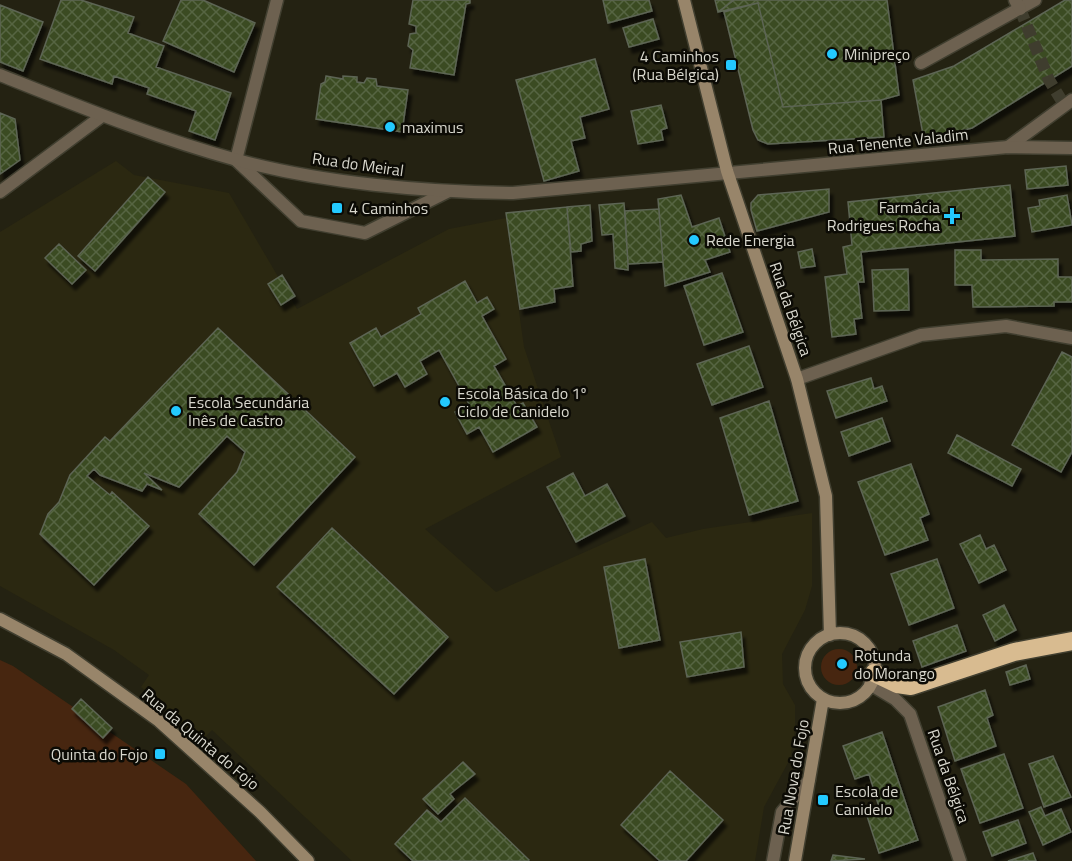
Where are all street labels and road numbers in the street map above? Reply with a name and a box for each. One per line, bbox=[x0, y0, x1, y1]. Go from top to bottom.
street label: Rua Tenente Valadim bbox=[826, 122, 970, 160]
street label: Rua do Meiral bbox=[311, 146, 405, 182]
street label: Rua da Bélgica bbox=[764, 259, 818, 359]
street label: Rua da Quinta do Fojo bbox=[137, 683, 265, 795]
street label: Rua Nova do Fojo bbox=[771, 717, 815, 837]
street label: Rua da Bélgica bbox=[922, 726, 976, 826]

